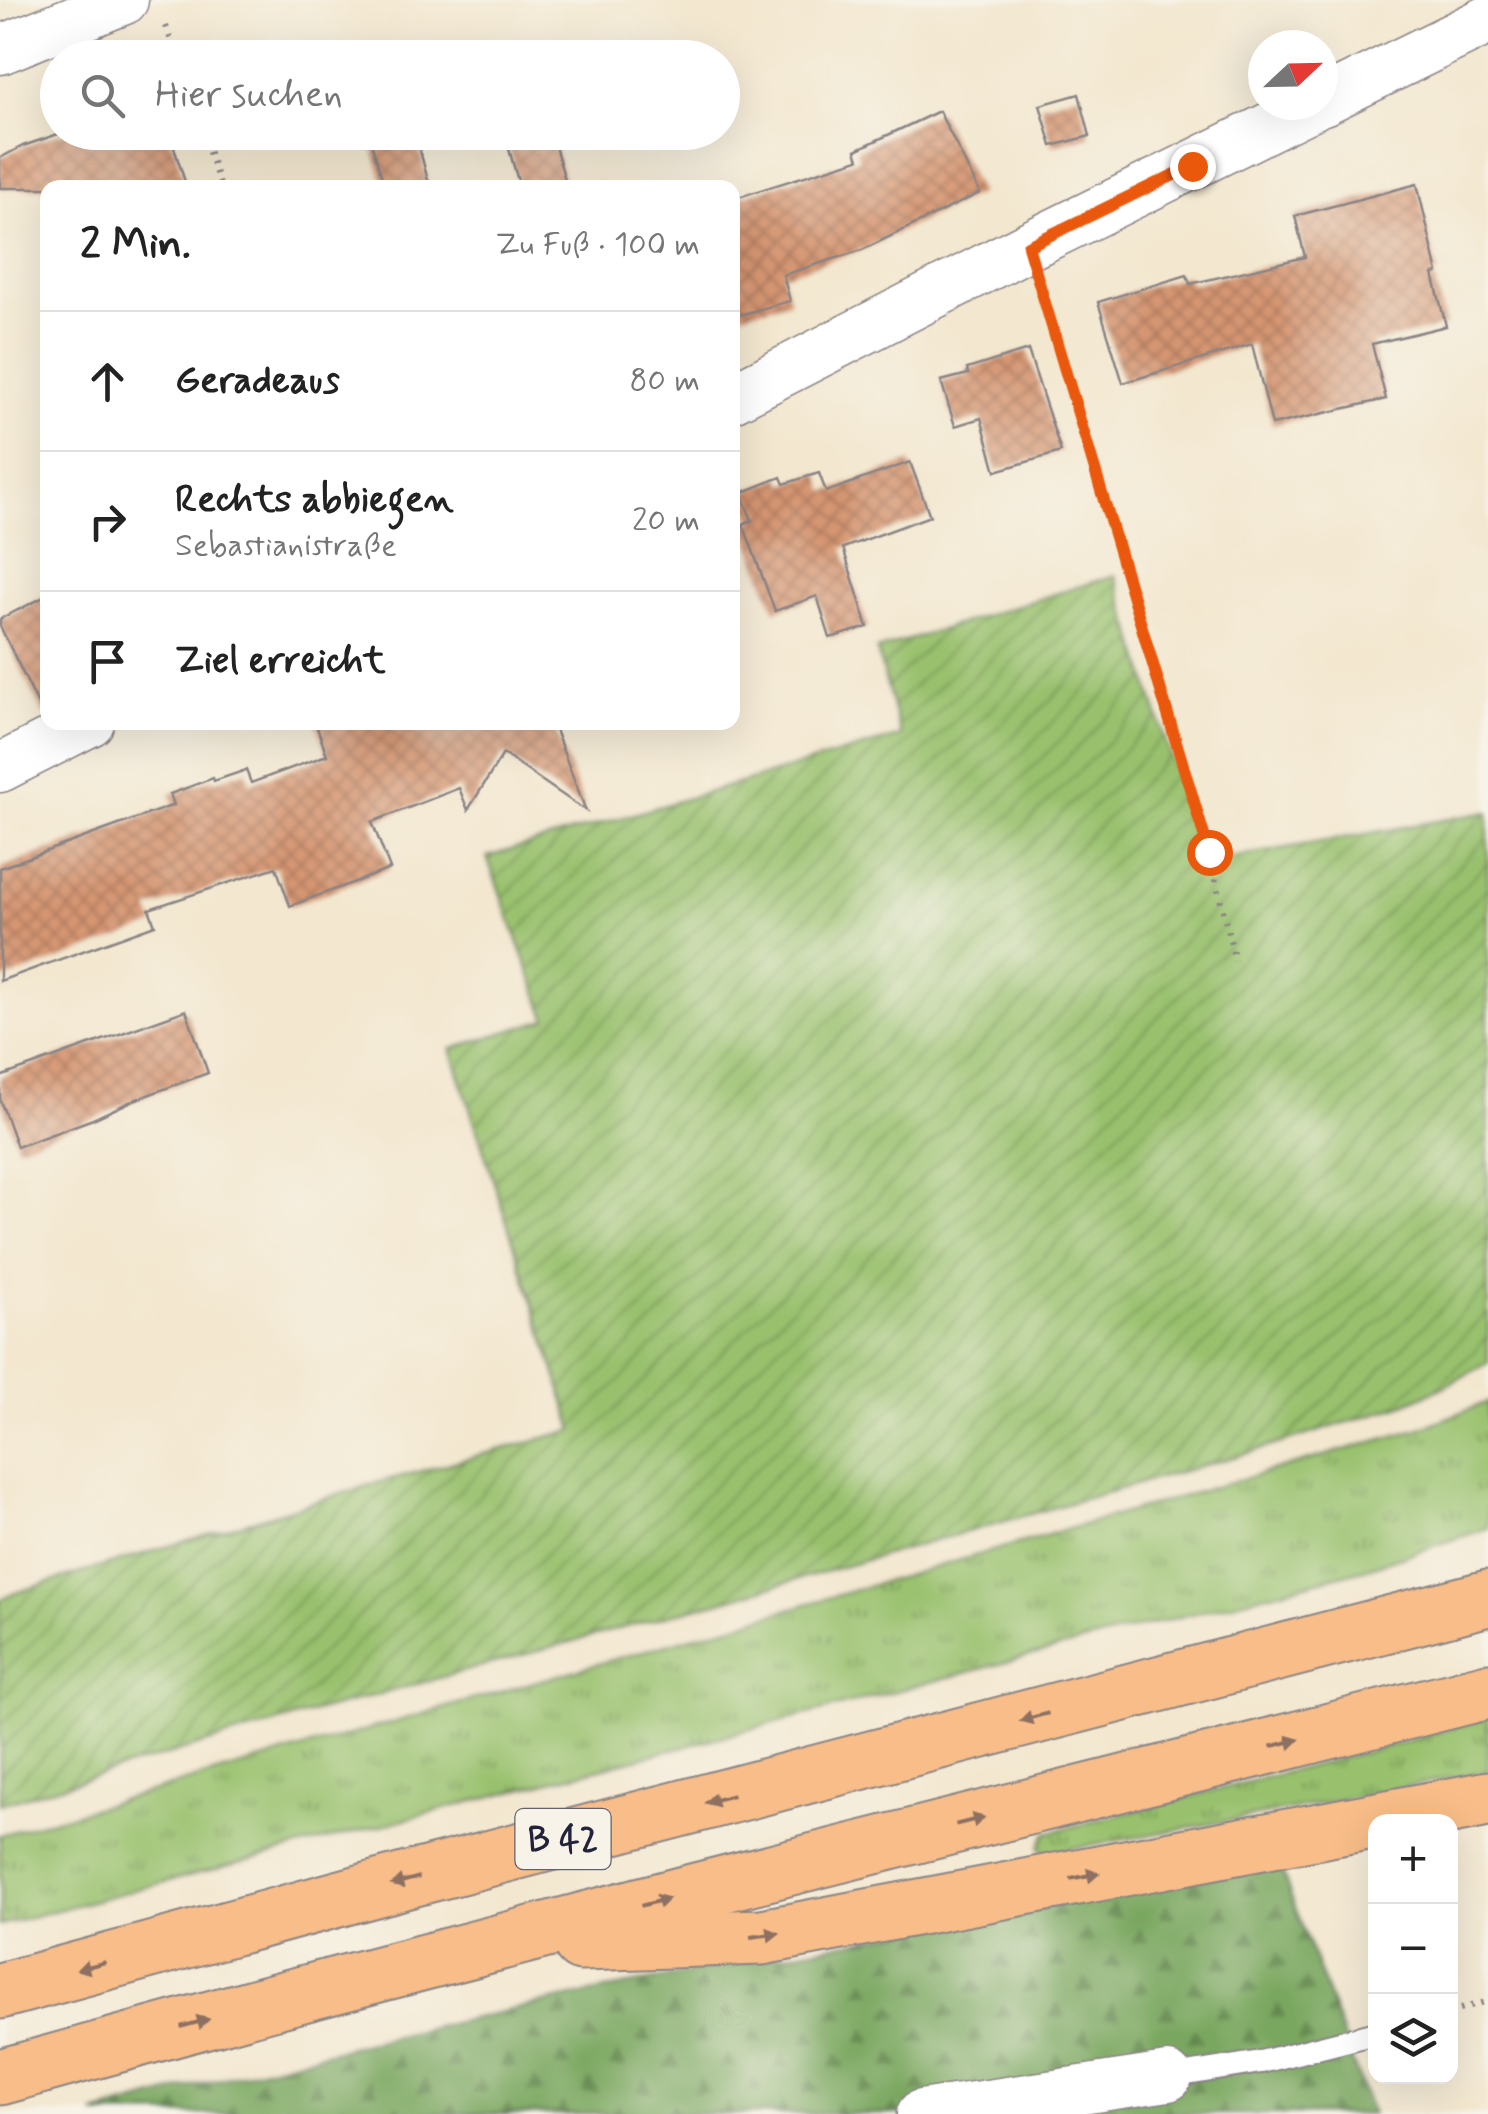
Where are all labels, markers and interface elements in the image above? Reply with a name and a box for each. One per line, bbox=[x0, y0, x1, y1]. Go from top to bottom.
north arrow bbox=[1248, 30, 1338, 120]
search box bbox=[40, 40, 740, 150]
icon: search bbox=[75, 68, 130, 123]
text: Hier suchen bbox=[155, 71, 343, 120]
route end bbox=[1170, 144, 1216, 190]
text: 2 Min. bbox=[80, 218, 191, 273]
text: Zu Fuß · 100 m bbox=[495, 224, 700, 266]
icon: ahead bbox=[80, 354, 135, 409]
text: Geradeaus bbox=[175, 357, 340, 406]
text: 80 m bbox=[630, 360, 700, 402]
text: Rechts abbiegen bbox=[175, 476, 454, 525]
icon: right bbox=[80, 494, 135, 549]
text: 20 m bbox=[632, 500, 700, 542]
text: Sebastianistraße bbox=[175, 525, 397, 567]
icon: arrive bbox=[80, 634, 135, 689]
text: Ziel erreicht bbox=[175, 637, 386, 686]
route start bbox=[1187, 830, 1233, 876]
one-way arrow bbox=[1018, 1710, 1049, 1725]
one-way arrow bbox=[1270, 1735, 1301, 1750]
one-way arrow bbox=[703, 1791, 734, 1807]
road number: B 42 bbox=[516, 1809, 610, 1869]
one-way arrow bbox=[955, 1813, 986, 1829]
map controls bbox=[1368, 1814, 1458, 2084]
button: + bbox=[1368, 1814, 1458, 1904]
one-way arrow bbox=[1070, 1868, 1101, 1883]
one-way arrow bbox=[389, 1873, 420, 1889]
one-way arrow bbox=[640, 1893, 671, 1909]
button: − bbox=[1368, 1904, 1458, 1994]
one-way arrow bbox=[750, 1927, 782, 1943]
one-way arrow bbox=[75, 1958, 106, 1974]
button: layers bbox=[1368, 1994, 1458, 2084]
one-way arrow bbox=[180, 2015, 211, 2030]

